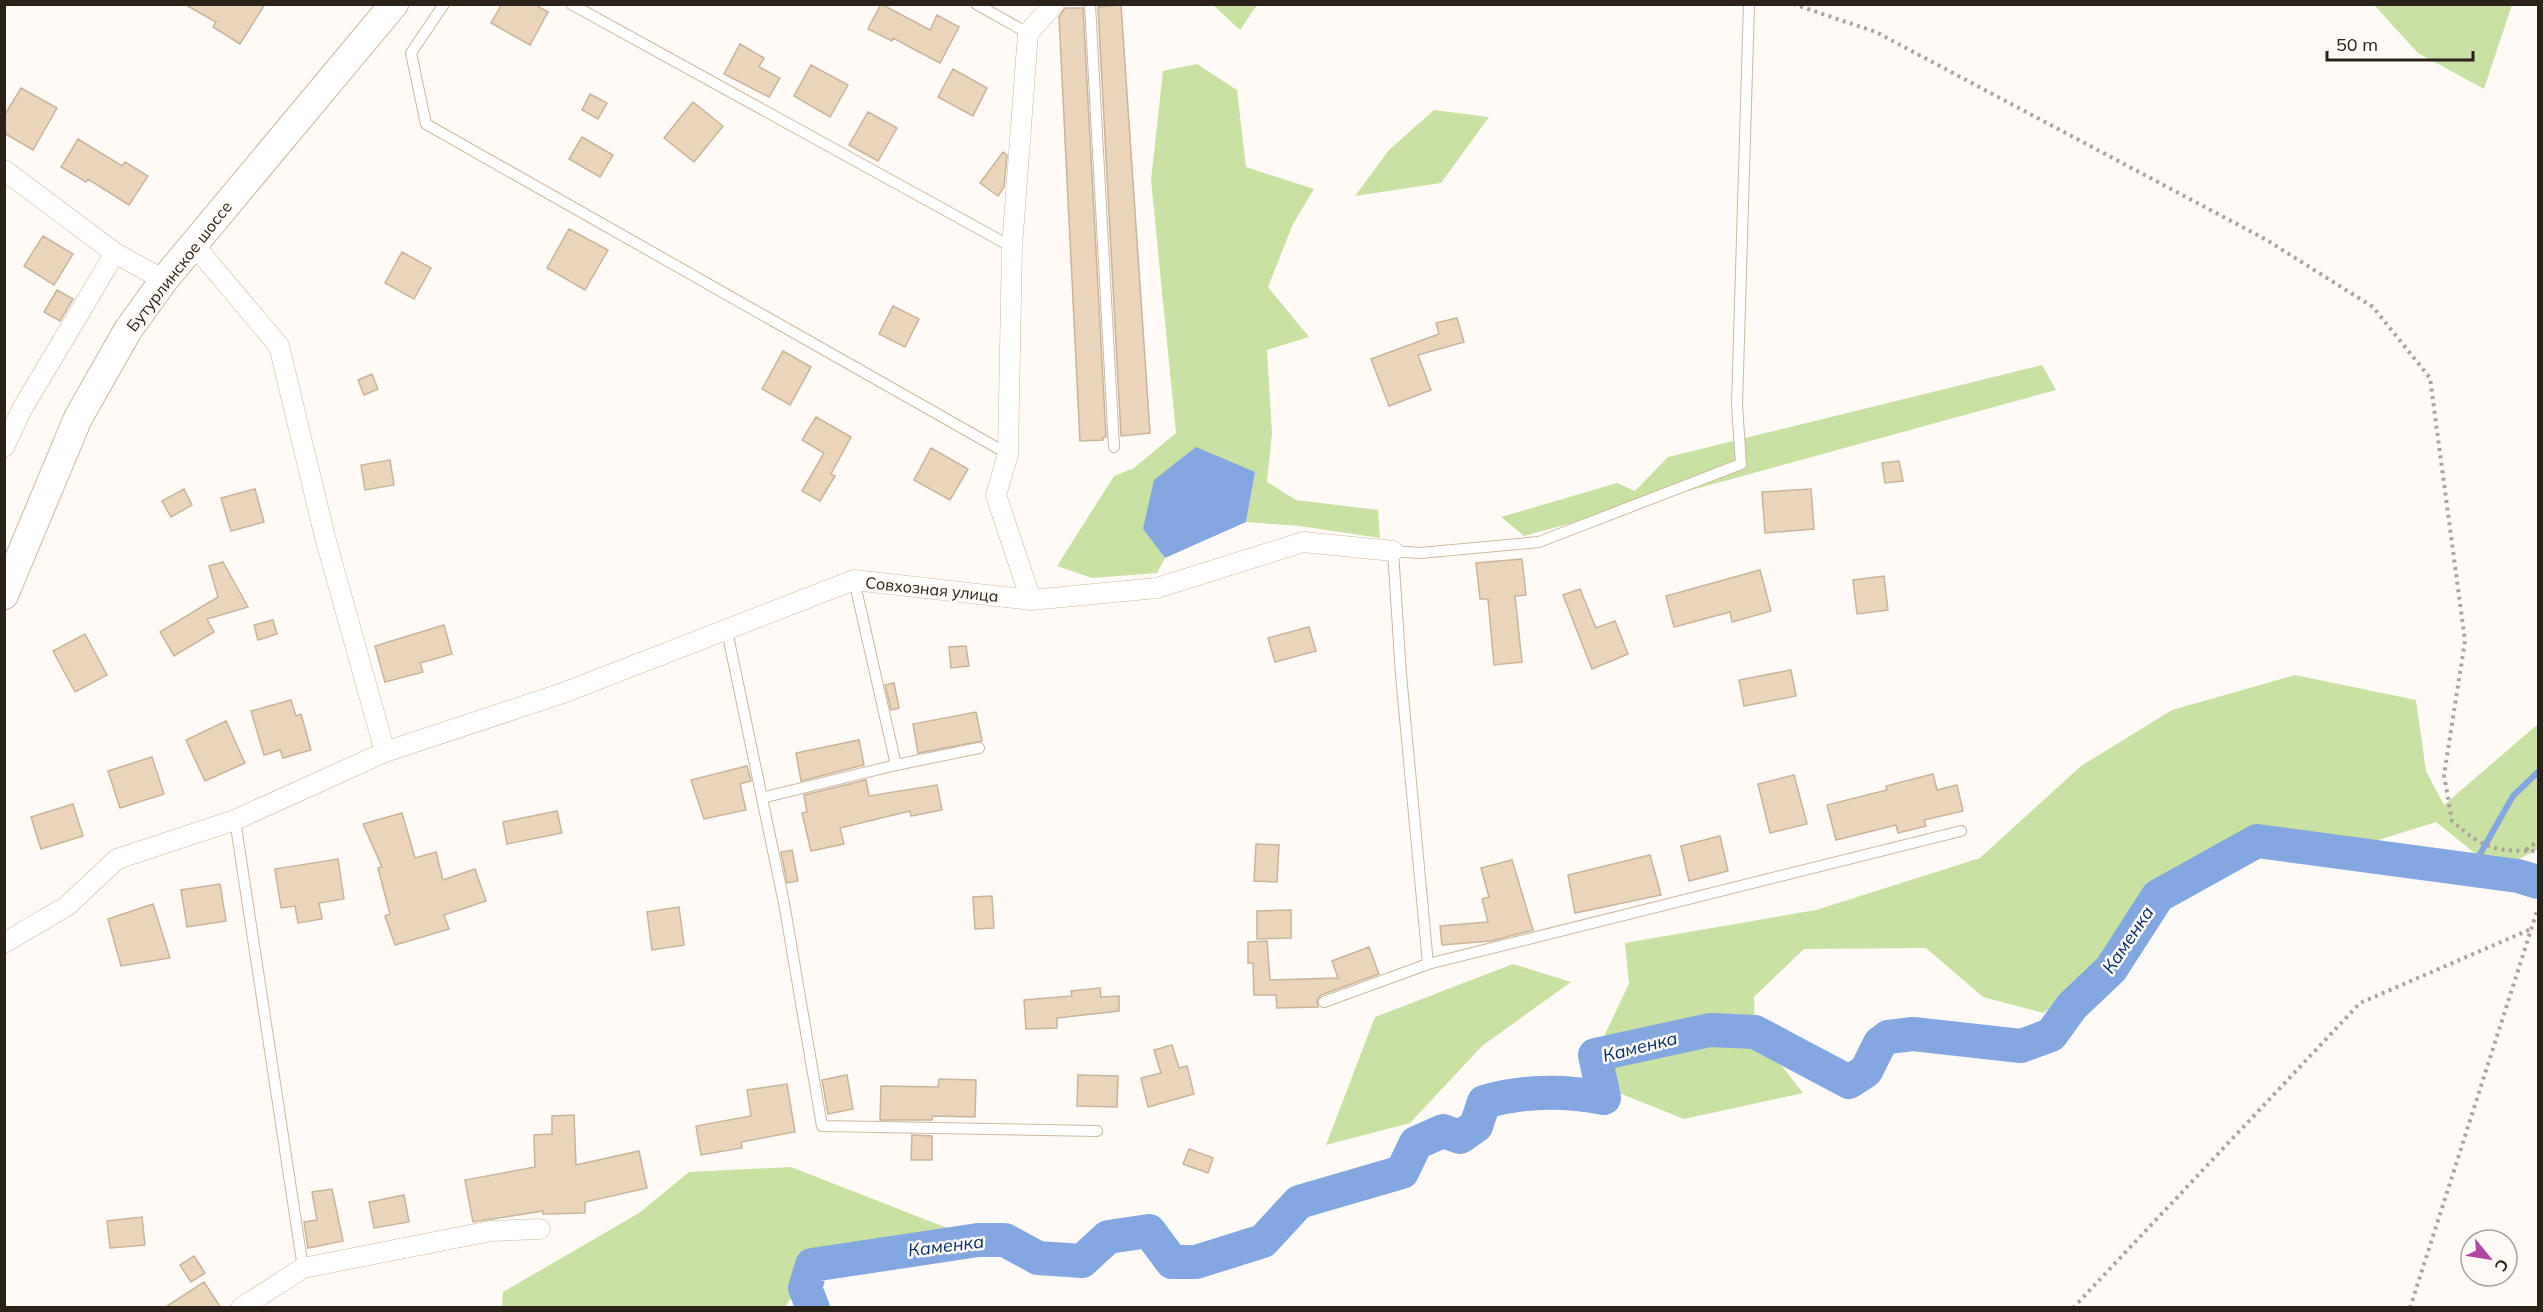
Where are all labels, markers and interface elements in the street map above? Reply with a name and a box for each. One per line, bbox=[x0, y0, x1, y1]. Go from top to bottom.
scale bar bbox=[2327, 24, 2472, 62]
text: 50 m bbox=[2336, 33, 2378, 56]
street label: Бутурлинское шоссе bbox=[122, 197, 236, 335]
street label: Совхозная улица bbox=[864, 572, 1000, 606]
water label: Каменка bbox=[2097, 902, 2158, 978]
water label: Каменка bbox=[1600, 1026, 1680, 1067]
north arrow bbox=[2459, 1228, 2519, 1288]
water label: Каменка bbox=[907, 1229, 985, 1262]
text: С bbox=[2491, 1256, 2513, 1275]

